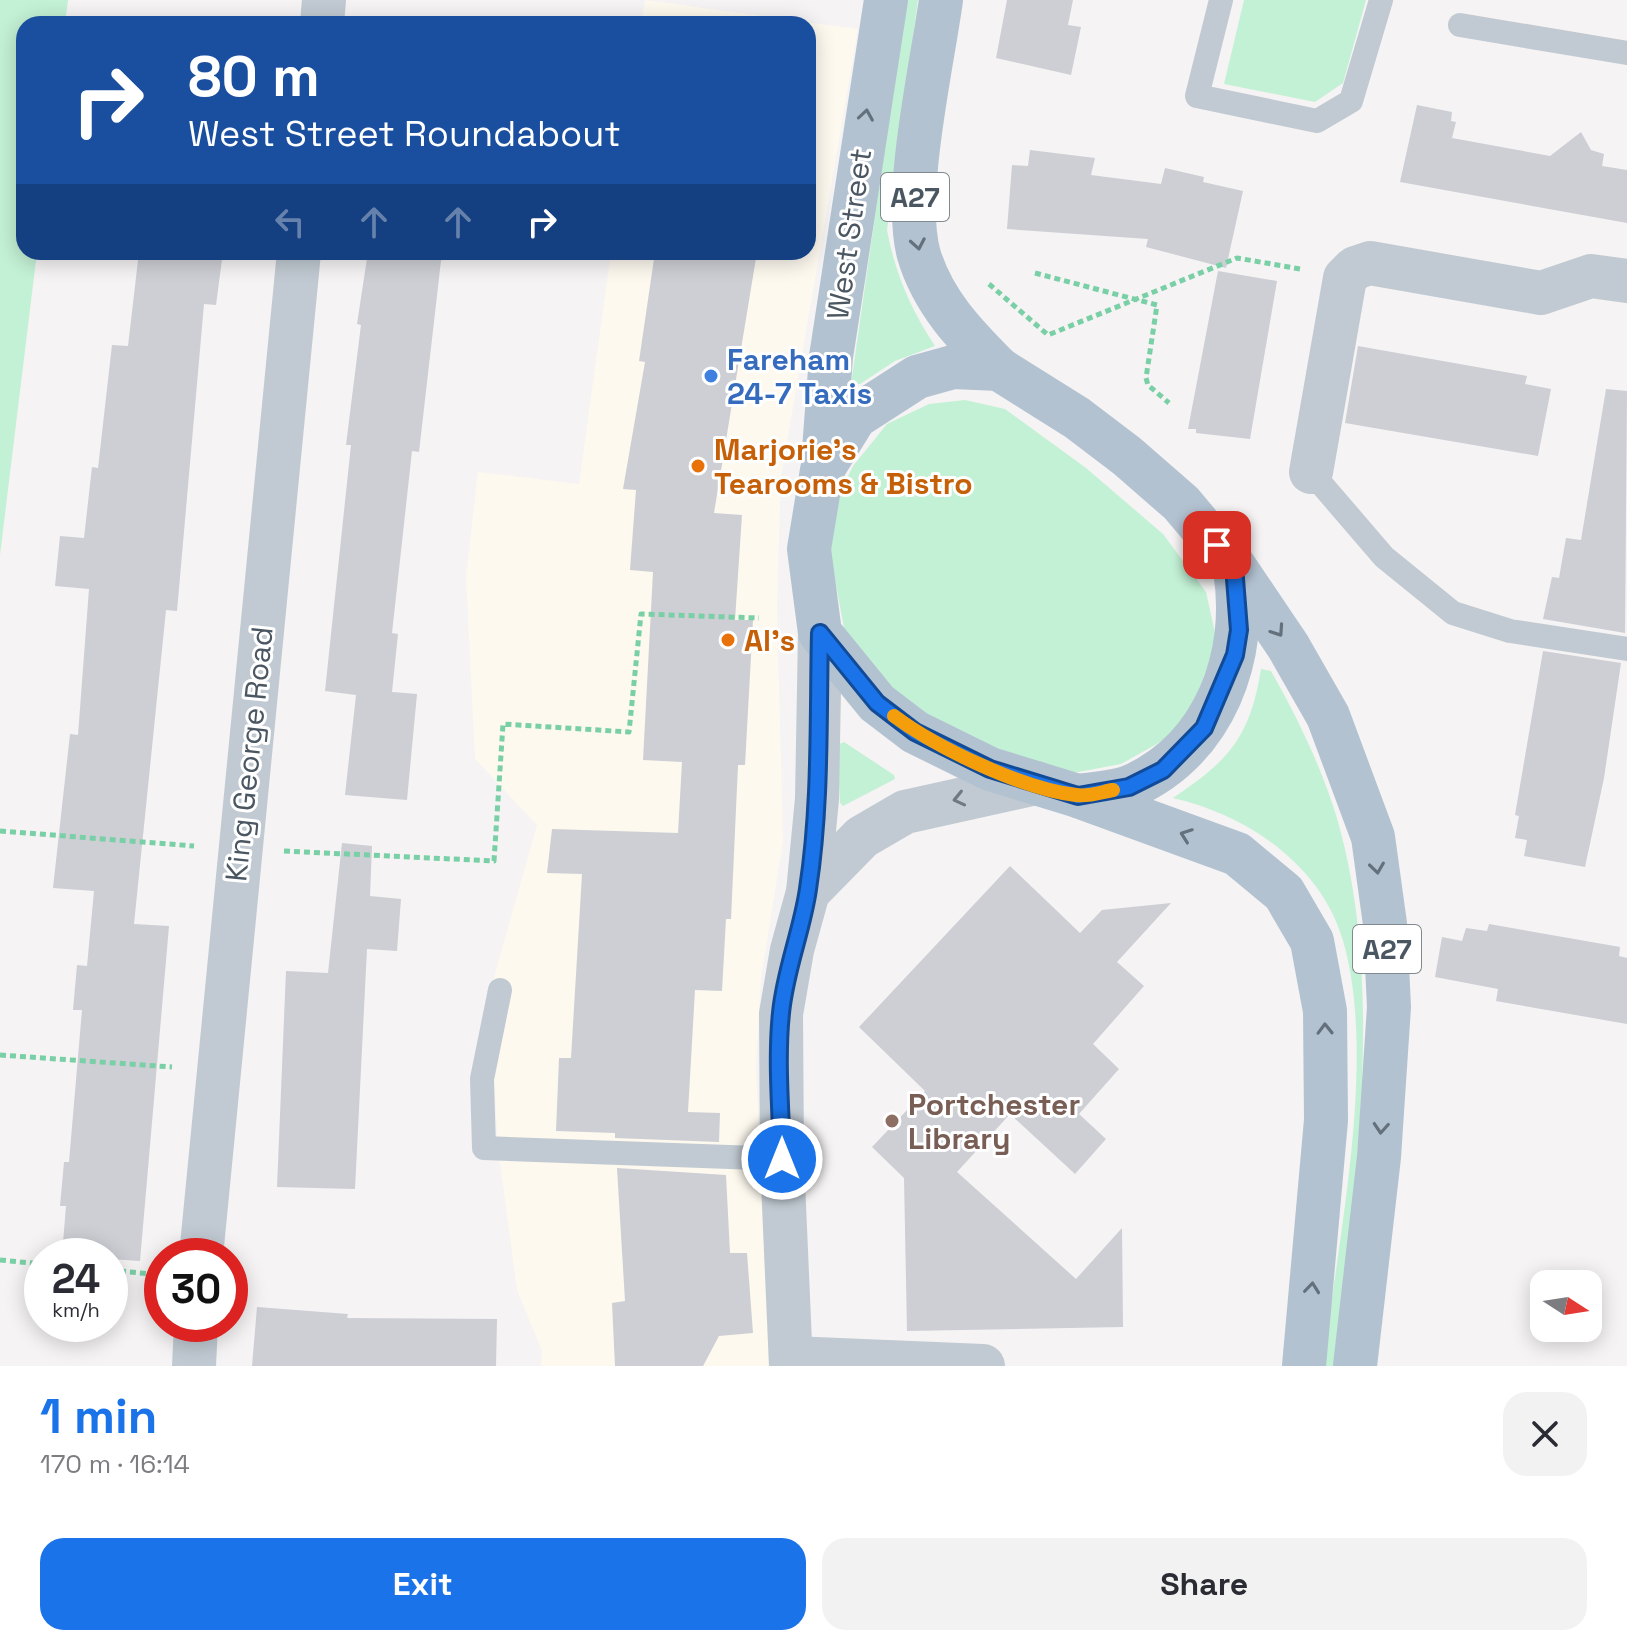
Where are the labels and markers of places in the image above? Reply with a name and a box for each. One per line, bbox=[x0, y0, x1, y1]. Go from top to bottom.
place label: Fareham 24-7 Taxis bbox=[727, 340, 872, 413]
marker: Fareham 24-7 Taxis bbox=[702, 367, 720, 385]
place label: Marjorie's Tearooms & Bistro bbox=[714, 430, 973, 503]
marker: Marjorie's Tearooms & Bistro bbox=[689, 457, 707, 475]
pin bbox=[1183, 511, 1251, 579]
place label: Al's bbox=[744, 621, 795, 660]
marker: Al's bbox=[719, 631, 737, 649]
place label: Portchester Library bbox=[908, 1085, 1080, 1158]
marker: Portchester Library bbox=[883, 1112, 901, 1130]

